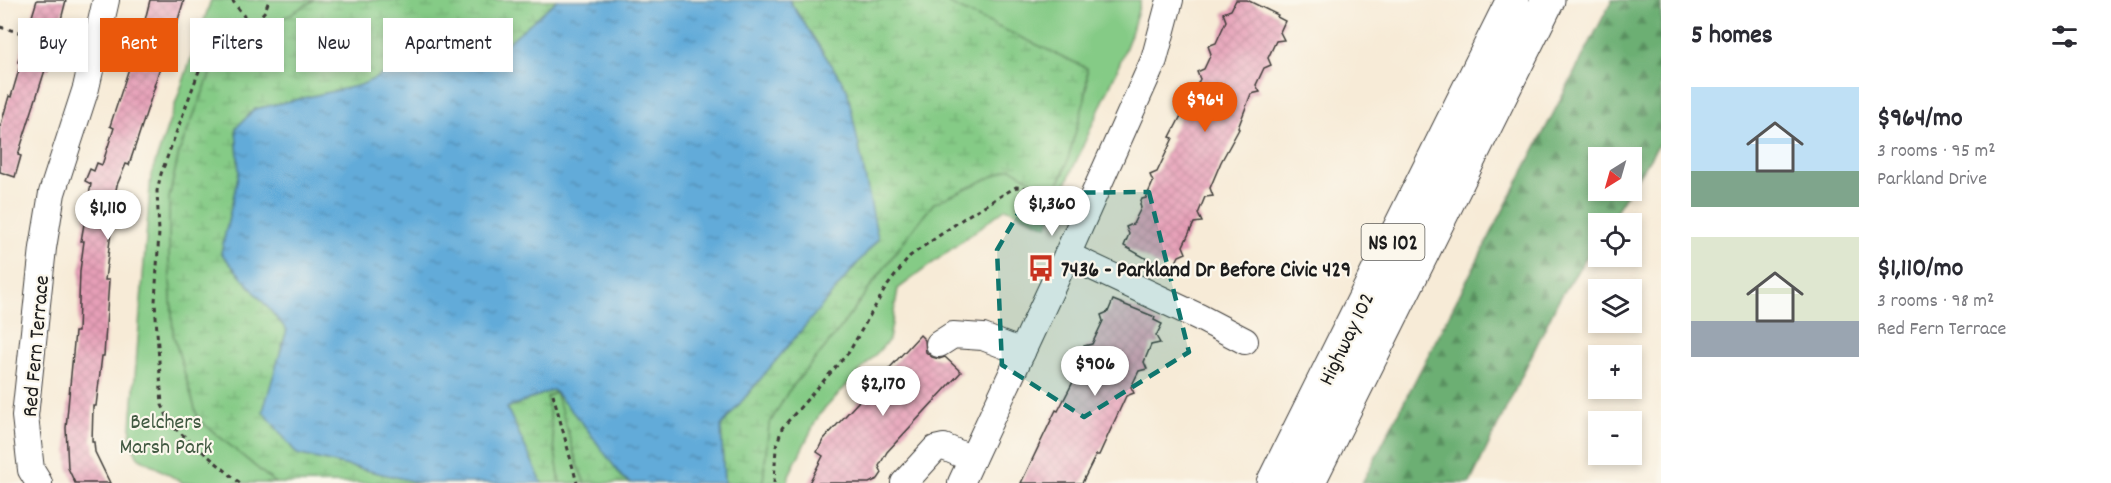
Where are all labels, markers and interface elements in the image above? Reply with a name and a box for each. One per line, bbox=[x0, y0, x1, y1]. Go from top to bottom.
chip: Buy bbox=[18, 18, 88, 72]
chip: Rent bbox=[100, 18, 178, 72]
chip: Filters bbox=[190, 18, 284, 72]
chip: New bbox=[296, 18, 371, 72]
chip: Apartment bbox=[383, 18, 513, 72]
text: 5 homes bbox=[1691, 18, 1773, 55]
icon: filters bbox=[2048, 20, 2081, 53]
pin: $964 bbox=[1169, 82, 1241, 133]
text: $964 bbox=[1186, 87, 1224, 115]
text: $964/mo bbox=[1877, 101, 1962, 138]
icon: home bbox=[1739, 111, 1811, 183]
text: 3 rooms · 95 m² bbox=[1877, 138, 1996, 166]
north arrow bbox=[1588, 147, 1642, 201]
map controls bbox=[1588, 147, 1642, 465]
text: Parkland Drive bbox=[1877, 166, 1987, 194]
pin: $1,360 bbox=[1003, 186, 1101, 237]
pin: $1,110 bbox=[59, 190, 157, 241]
text: $1,360 bbox=[1028, 191, 1076, 219]
text: $1,110 bbox=[89, 195, 127, 223]
button: locate bbox=[1588, 213, 1642, 267]
road number: NS 102 bbox=[1362, 224, 1424, 260]
text: $1,110/mo bbox=[1877, 251, 1963, 288]
bus stop icon: 7436 - Parkland Dr Before Civic 429 bbox=[1026, 253, 1056, 283]
place label: 7436 - Parkland Dr Before Civic 429 bbox=[1061, 256, 1351, 287]
icon: home bbox=[1739, 261, 1811, 333]
street label: Red Fern Terrace bbox=[16, 274, 59, 419]
button: layers bbox=[1588, 279, 1642, 333]
street label: Highway 102 bbox=[1312, 288, 1384, 391]
text: 3 rooms · 98 m² bbox=[1877, 288, 1994, 316]
text: Red Fern Terrace bbox=[1877, 316, 2006, 344]
button: + bbox=[1588, 345, 1642, 399]
pin: $906 bbox=[1059, 346, 1131, 397]
text: $906 bbox=[1075, 351, 1115, 379]
pin: $2,170 bbox=[834, 366, 932, 417]
text: $2,170 bbox=[860, 371, 906, 399]
park label: Belchers Marsh Park bbox=[119, 408, 213, 464]
button: − bbox=[1588, 411, 1642, 465]

